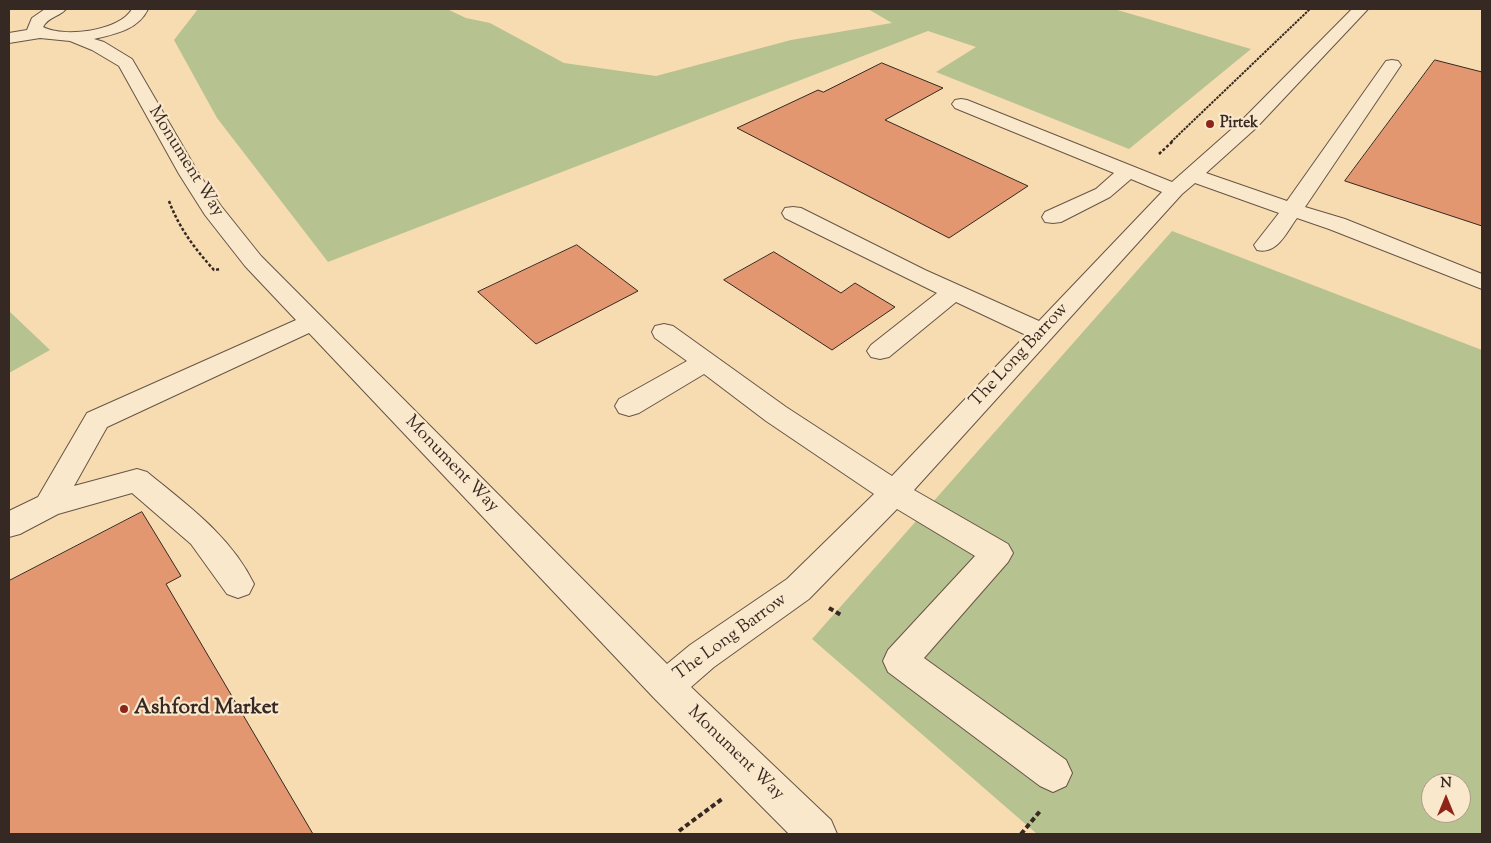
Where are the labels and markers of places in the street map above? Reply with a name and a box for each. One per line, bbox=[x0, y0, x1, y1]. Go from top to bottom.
place label: Pirtek bbox=[1220, 115, 1258, 133]
marker: Pirtek bbox=[1204, 118, 1216, 130]
place label: Ashford Market bbox=[134, 696, 279, 722]
marker: Ashford Market bbox=[118, 703, 130, 715]

